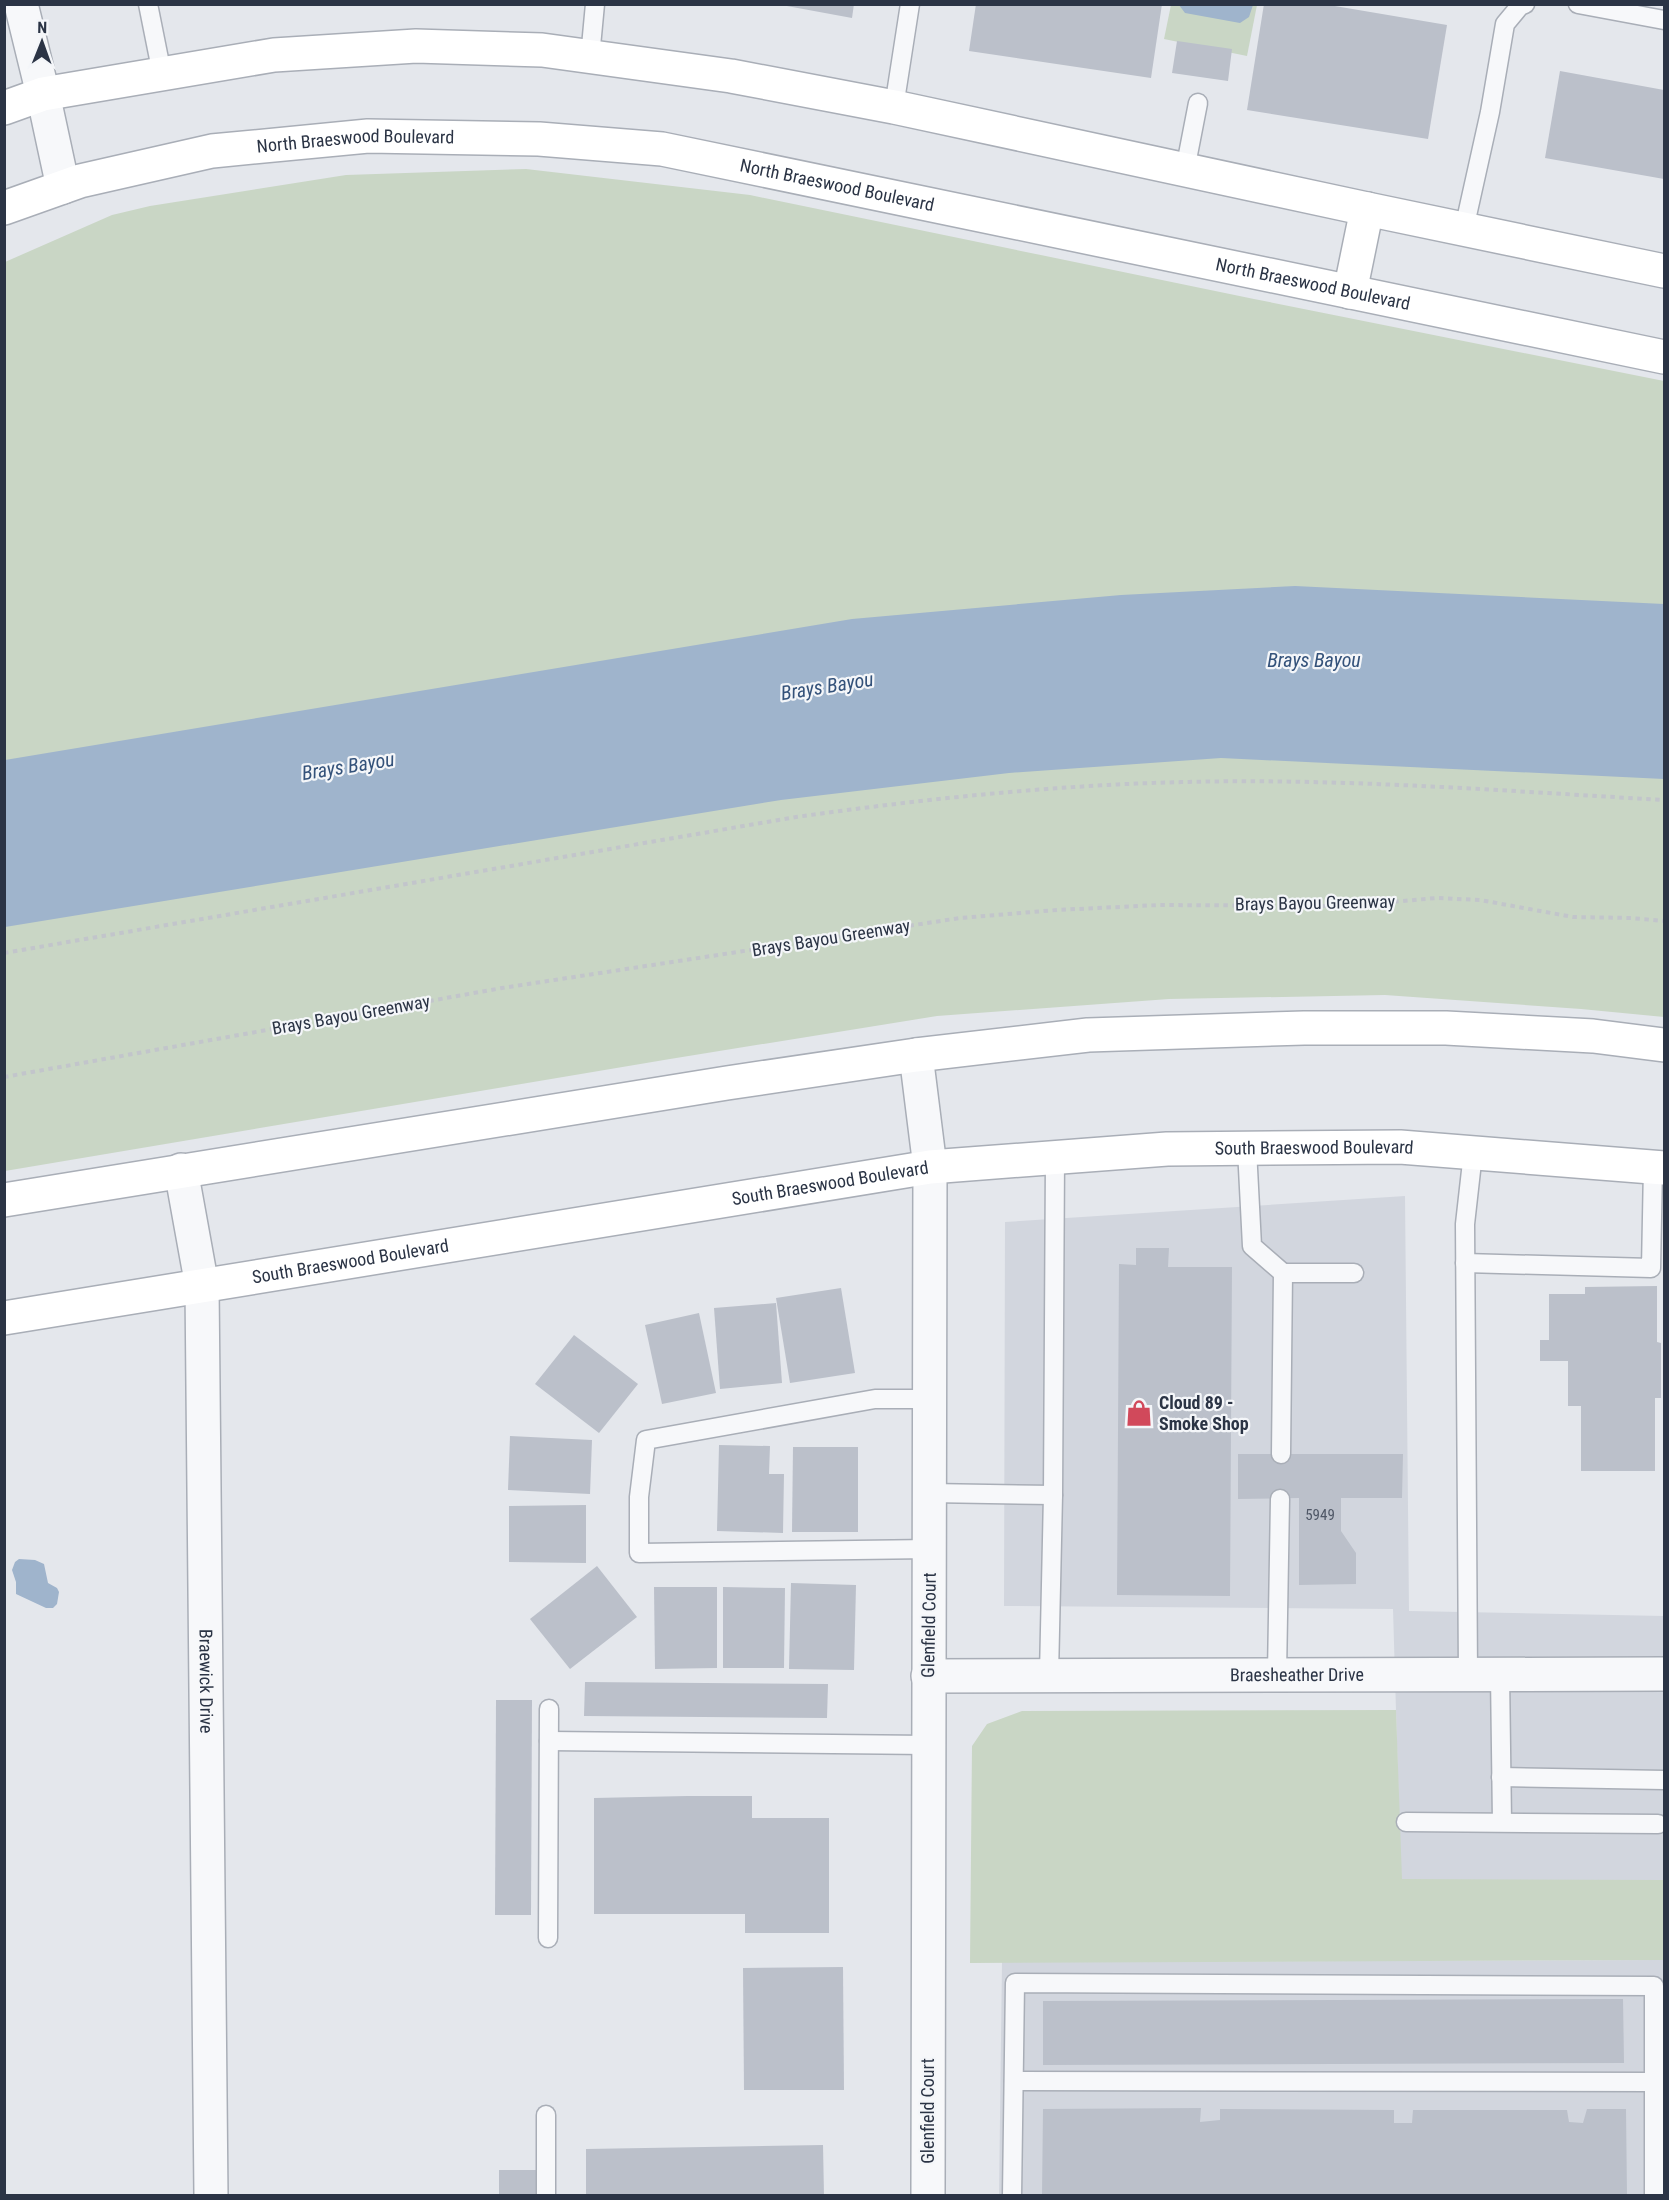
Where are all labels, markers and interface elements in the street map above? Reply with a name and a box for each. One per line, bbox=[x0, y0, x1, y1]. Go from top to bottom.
north arrow bbox=[12, 12, 72, 72]
text: N bbox=[37, 18, 47, 37]
street label: North Braeswood Boulevard bbox=[256, 125, 454, 157]
street label: North Braeswood Boulevard bbox=[738, 154, 936, 215]
street label: North Braeswood Boulevard bbox=[1214, 253, 1412, 314]
water label: Brays Bayou bbox=[1267, 648, 1361, 672]
water label: Brays Bayou bbox=[779, 667, 875, 705]
water label: Brays Bayou bbox=[300, 747, 396, 785]
street label: Brays Bayou Greenway bbox=[1235, 891, 1396, 914]
street label: Brays Bayou Greenway bbox=[750, 915, 912, 960]
street label: Brays Bayou Greenway bbox=[270, 990, 432, 1039]
street label: South Braeswood Boulevard bbox=[1215, 1136, 1414, 1159]
street label: South Braeswood Boulevard bbox=[730, 1156, 930, 1209]
street label: South Braeswood Boulevard bbox=[250, 1235, 450, 1287]
place label: Cloud 89 - Smoke Shop bbox=[1159, 1392, 1249, 1434]
shop icon: Cloud 89 - Smoke Shop bbox=[1124, 1398, 1154, 1428]
house number: 5949 bbox=[1305, 1506, 1335, 1524]
street label: Glenfield Court bbox=[917, 1572, 940, 1678]
street label: Braewick Drive bbox=[195, 1629, 217, 1733]
street label: Braesheather Drive bbox=[1230, 1664, 1364, 1685]
street label: Glenfield Court bbox=[917, 2058, 938, 2164]

